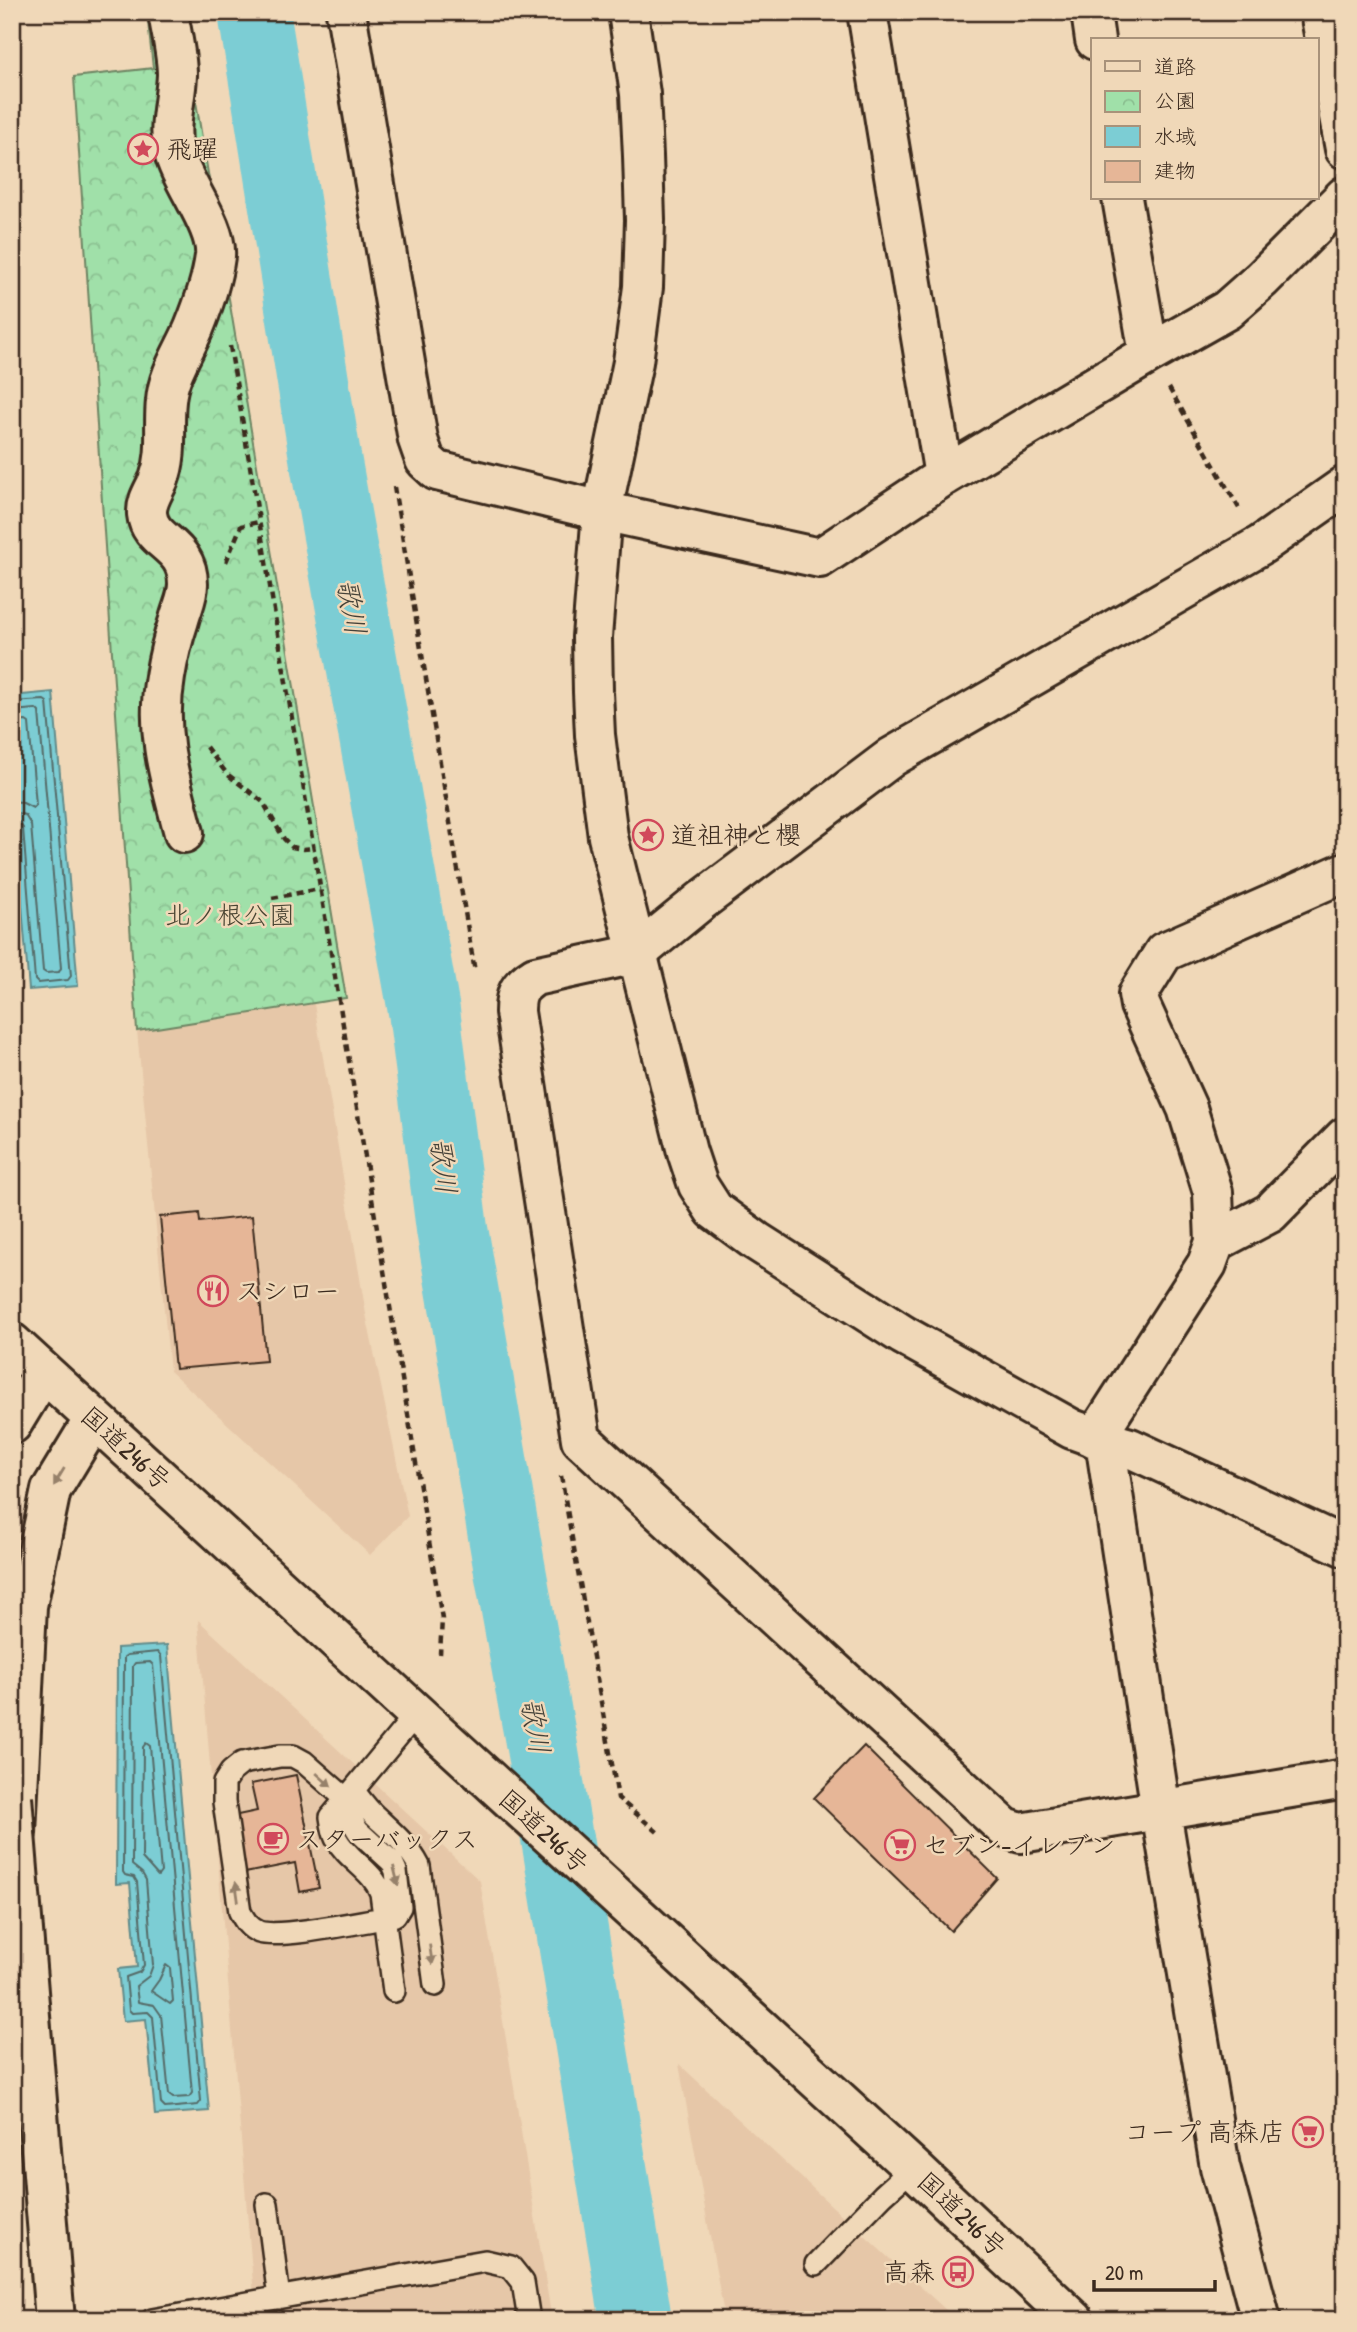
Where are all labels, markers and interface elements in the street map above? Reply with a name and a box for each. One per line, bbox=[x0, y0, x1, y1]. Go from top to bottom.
legend bbox=[1091, 38, 1318, 200]
text: 道路 bbox=[1154, 52, 1196, 81]
text: 公園 bbox=[1154, 86, 1196, 115]
text: 水域 bbox=[1154, 122, 1196, 151]
place label: 飛躍 bbox=[166, 131, 218, 166]
place icon: 飛躍 bbox=[126, 132, 160, 166]
text: 建物 bbox=[1154, 156, 1196, 185]
water label: 歌川 bbox=[328, 576, 376, 638]
place label: 道祖神と櫻 bbox=[671, 817, 801, 852]
place icon: 道祖神と櫻 bbox=[631, 818, 665, 852]
park label: 北ノ根公園 bbox=[165, 897, 295, 932]
water label: 歌川 bbox=[422, 1136, 466, 1196]
place label: スシロー bbox=[236, 1273, 340, 1308]
restaurant icon: スシロー bbox=[196, 1274, 230, 1308]
street label: 国道246号 bbox=[74, 1398, 179, 1498]
one-way arrow bbox=[52, 1468, 65, 1487]
water label: 歌川 bbox=[512, 1695, 560, 1757]
one-way arrow bbox=[315, 1771, 332, 1787]
street label: 国道246号 bbox=[492, 1781, 597, 1881]
place label: スターバックス bbox=[296, 1821, 478, 1856]
cafe icon: スターバックス bbox=[256, 1822, 290, 1856]
place label: セブン-イレブン bbox=[923, 1827, 1116, 1862]
supermarket icon: セブン-イレブン bbox=[883, 1828, 917, 1862]
one-way arrow bbox=[391, 1866, 402, 1888]
one-way arrow bbox=[232, 1881, 243, 1903]
one-way arrow bbox=[425, 1944, 436, 1966]
place label: コープ 高森店 bbox=[1124, 2114, 1285, 2149]
supermarket icon: コープ 高森店 bbox=[1291, 2115, 1325, 2149]
street label: 国道246号 bbox=[910, 2163, 1015, 2264]
scale bar bbox=[1094, 2248, 1215, 2292]
place label: 高森 bbox=[883, 2254, 935, 2289]
bus stop icon: 高森 bbox=[941, 2255, 975, 2289]
text: 20 m bbox=[1105, 2258, 1143, 2287]

